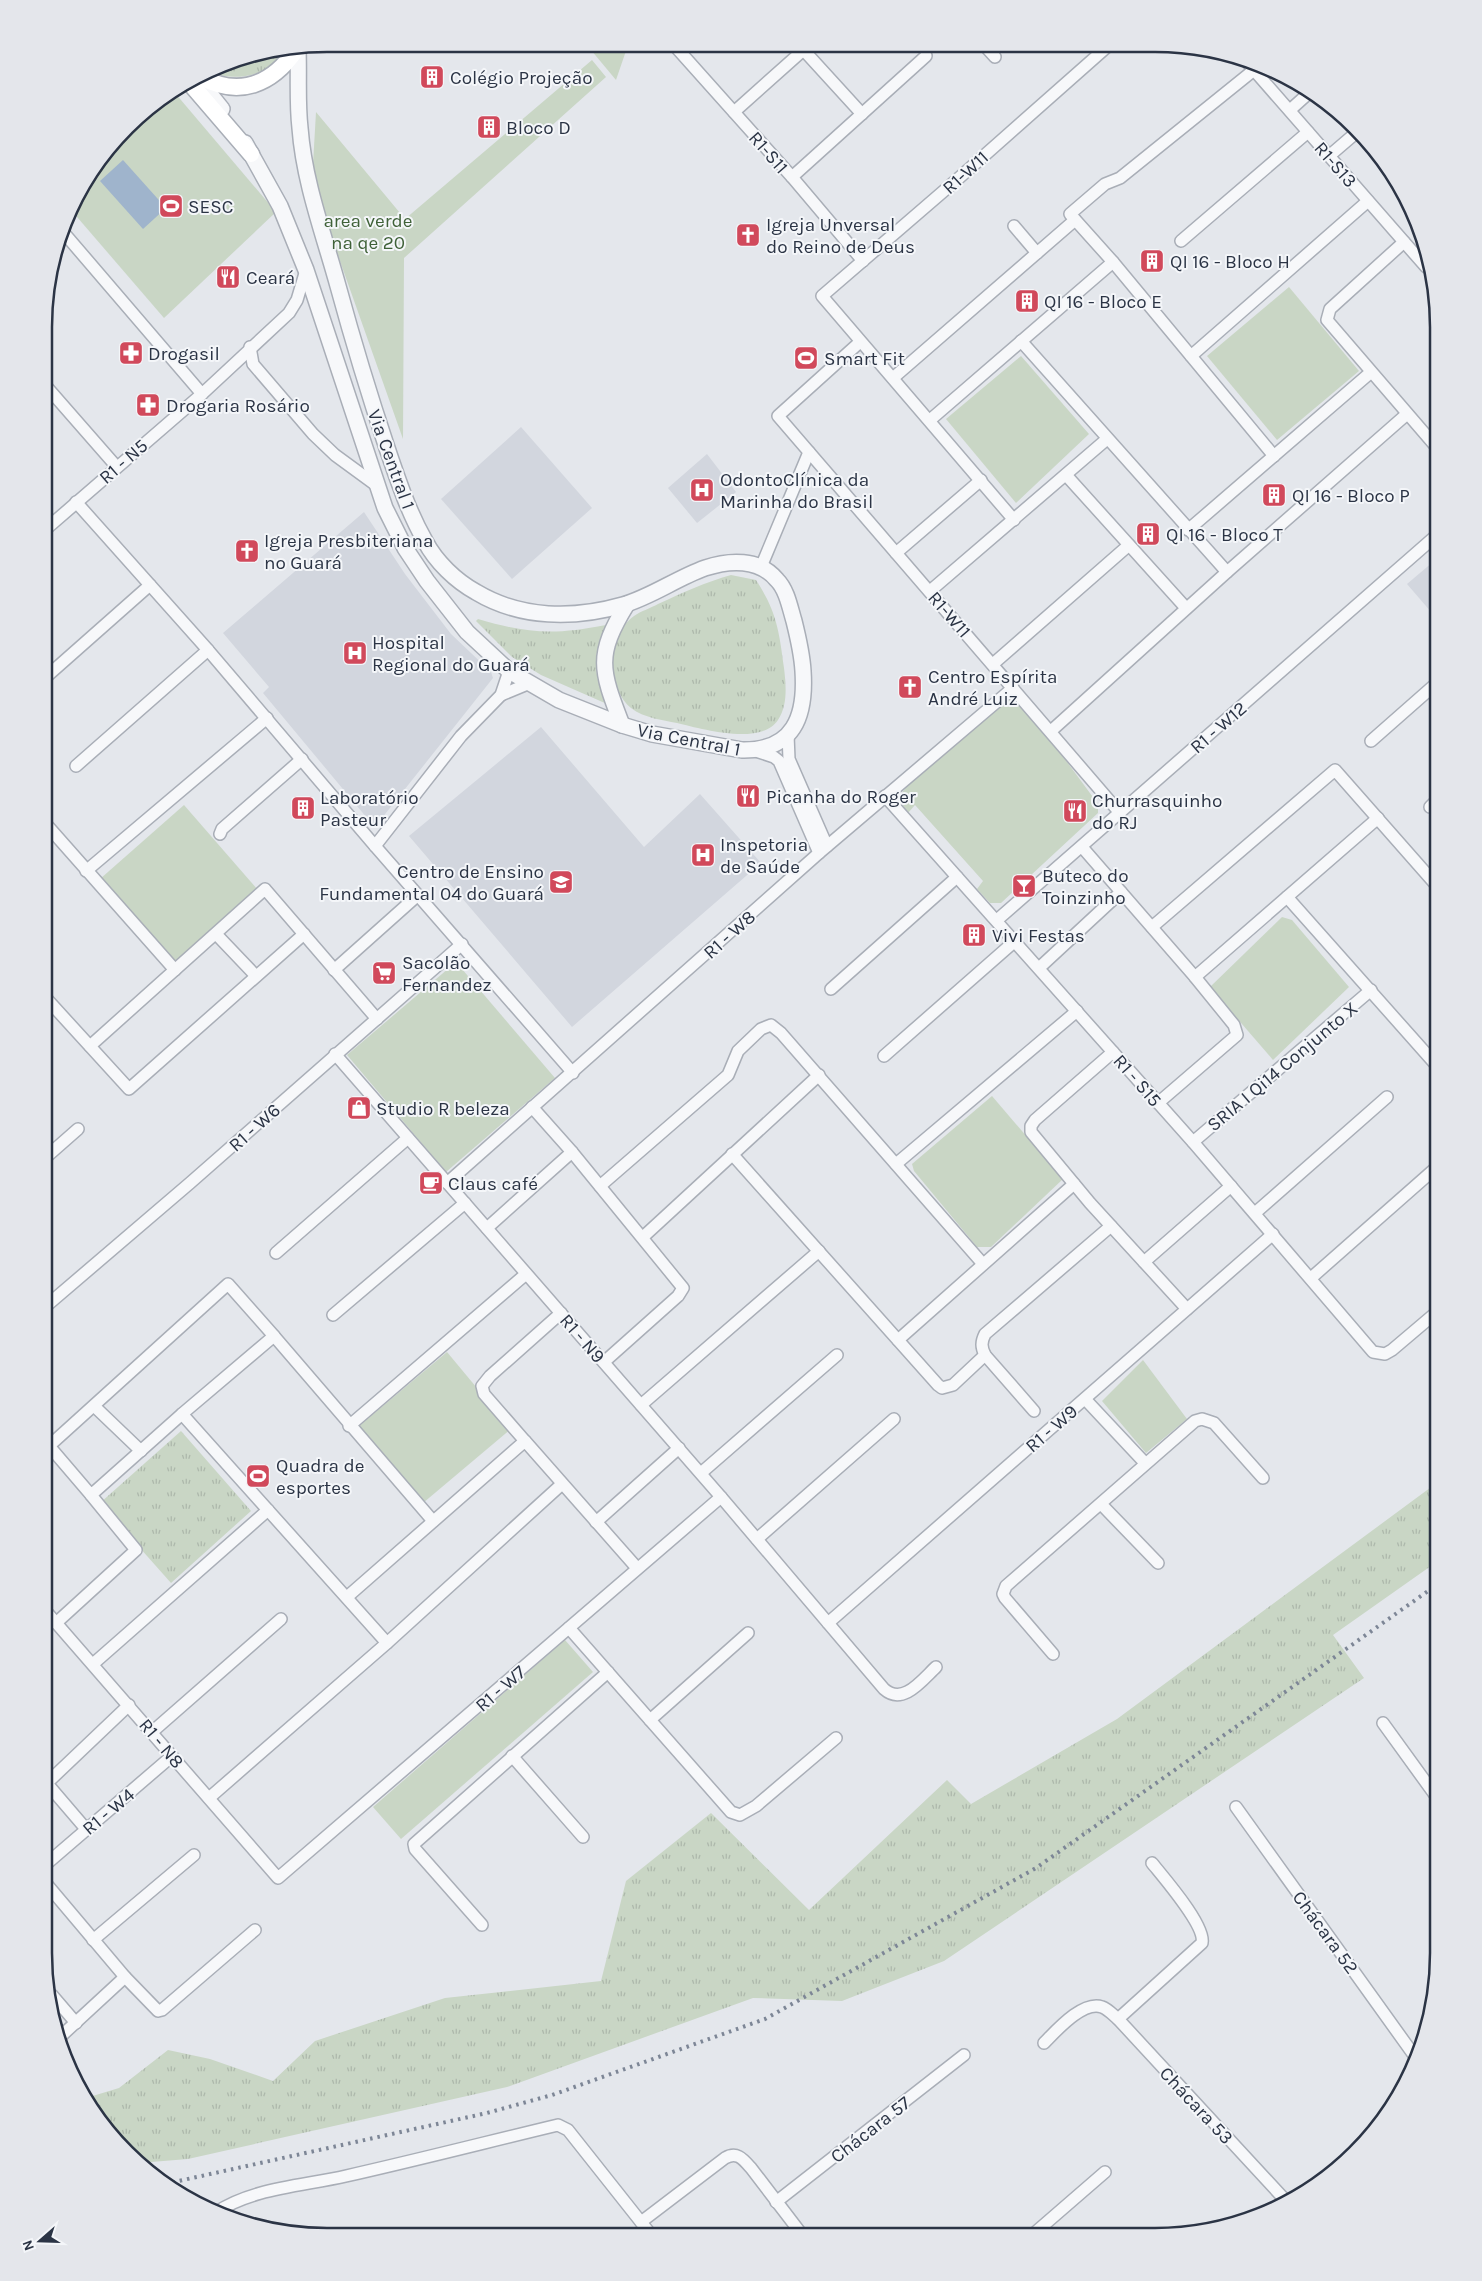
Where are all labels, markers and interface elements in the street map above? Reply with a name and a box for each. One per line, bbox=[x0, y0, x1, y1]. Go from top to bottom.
building icon: Colégio Projeção bbox=[419, 64, 445, 90]
place label: Colégio Projeção bbox=[450, 67, 593, 89]
building icon: Bloco D bbox=[476, 114, 502, 140]
place label: Bloco D bbox=[506, 117, 571, 139]
street label: R1-S11 bbox=[744, 127, 792, 178]
street label: R1-S13 bbox=[1309, 137, 1361, 192]
street label: R1-W11 bbox=[938, 146, 993, 199]
sports icon: SESC bbox=[158, 193, 184, 219]
place label: SESC bbox=[188, 196, 233, 218]
park label: area verde na qe 20 bbox=[323, 210, 413, 254]
place label: Igreja Unversal do Reino de Deus bbox=[766, 214, 915, 258]
church icon: Igreja Unversal do Reino de Deus bbox=[735, 222, 761, 248]
building icon: QI 16 - Bloco H bbox=[1139, 248, 1165, 274]
place label: QI 16 - Bloco H bbox=[1170, 251, 1290, 273]
restaurant icon: Ceará bbox=[215, 264, 241, 290]
place label: Ceará bbox=[246, 267, 295, 289]
building icon: QI 16 - Bloco E bbox=[1014, 288, 1040, 314]
place label: QI 16 - Bloco E bbox=[1044, 291, 1162, 313]
pharmacy icon: Drogasil bbox=[118, 340, 144, 366]
place label: Drogasil bbox=[148, 343, 220, 365]
sports icon: Smart Fit bbox=[793, 345, 819, 371]
place label: Smart Fit bbox=[824, 348, 905, 370]
pharmacy icon: Drogaria Rosário bbox=[135, 392, 161, 418]
place label: Drogaria Rosário bbox=[166, 395, 310, 417]
street label: Via Central 1 bbox=[363, 406, 419, 512]
street label: R1 - N5 bbox=[95, 435, 152, 489]
place label: OdontoClínica da Marinha do Brasil bbox=[720, 469, 873, 513]
hospital icon: OdontoClínica da Marinha do Brasil bbox=[689, 477, 715, 503]
building icon: QI 16 - Bloco P bbox=[1261, 482, 1287, 508]
place label: QI 16 - Bloco P bbox=[1292, 485, 1410, 507]
building icon: QI 16 - Bloco T bbox=[1135, 521, 1161, 547]
place label: QI 16 - Bloco T bbox=[1166, 524, 1283, 546]
place label: Igreja Presbiteriana no Guará bbox=[264, 530, 433, 574]
church icon: Igreja Presbiteriana no Guará bbox=[234, 538, 260, 564]
street label: R1-W11 bbox=[923, 587, 975, 642]
place label: Hospital Regional do Guará bbox=[372, 632, 530, 676]
hospital icon: Hospital Regional do Guará bbox=[342, 640, 368, 666]
place label: Centro Espírita André Luiz bbox=[928, 666, 1057, 710]
church icon: Centro Espírita André Luiz bbox=[897, 674, 923, 700]
street label: R1 - W12 bbox=[1186, 697, 1251, 758]
street label: Via Central 1 bbox=[635, 719, 742, 761]
restaurant icon: Picanha do Roger bbox=[735, 783, 761, 809]
place label: Picanha do Roger bbox=[766, 786, 916, 808]
place label: Laboratório Pasteur bbox=[320, 787, 419, 831]
place label: Churrasquinho do RJ bbox=[1092, 790, 1222, 834]
building icon: Laboratório Pasteur bbox=[290, 795, 316, 821]
restaurant icon: Churrasquinho do RJ bbox=[1062, 798, 1088, 824]
place label: Inspetoria de Saúde bbox=[720, 834, 808, 878]
hospital icon: Inspetoria de Saúde bbox=[690, 842, 716, 868]
place label: Centro de Ensino Fundamental 04 do Guará bbox=[319, 861, 544, 905]
place label: Buteco do Toinzinho bbox=[1042, 865, 1129, 909]
school or university icon: Centro de Ensino Fundamental 04 do Guará bbox=[548, 869, 574, 895]
bar icon: Buteco do Toinzinho bbox=[1011, 873, 1037, 899]
street label: R1 - W8 bbox=[699, 906, 760, 964]
building icon: Vivi Festas bbox=[961, 922, 987, 948]
place label: Vivi Festas bbox=[992, 925, 1085, 947]
place label: Sacolão Fernandez bbox=[402, 952, 491, 996]
supermarket icon: Sacolão Fernandez bbox=[371, 960, 397, 986]
street label: SRIA I Qi14 Conjunto X bbox=[1203, 997, 1362, 1136]
street label: R1 - S15 bbox=[1109, 1050, 1166, 1111]
shop icon: Studio R beleza bbox=[346, 1095, 372, 1121]
place label: Studio R beleza bbox=[376, 1098, 510, 1120]
street label: R1 - W6 bbox=[224, 1099, 285, 1156]
cafe icon: Claus café bbox=[418, 1170, 444, 1196]
place label: Claus café bbox=[448, 1173, 538, 1195]
street label: R1 - N9 bbox=[555, 1310, 609, 1368]
street label: R1 - W9 bbox=[1021, 1400, 1082, 1457]
place label: Quadra de esportes bbox=[276, 1455, 364, 1499]
sports icon: Quadra de esportes bbox=[245, 1463, 271, 1489]
street label: R1 - W7 bbox=[471, 1661, 530, 1717]
street label: R1 - N8 bbox=[134, 1714, 188, 1773]
street label: R1 - W4 bbox=[78, 1783, 139, 1840]
street label: Chácara 52 bbox=[1288, 1887, 1363, 1978]
street label: Chácara 53 bbox=[1155, 2062, 1238, 2149]
street label: Chácara 57 bbox=[826, 2092, 915, 2168]
north arrow bbox=[15, 2216, 65, 2266]
text: N bbox=[19, 2238, 38, 2253]

